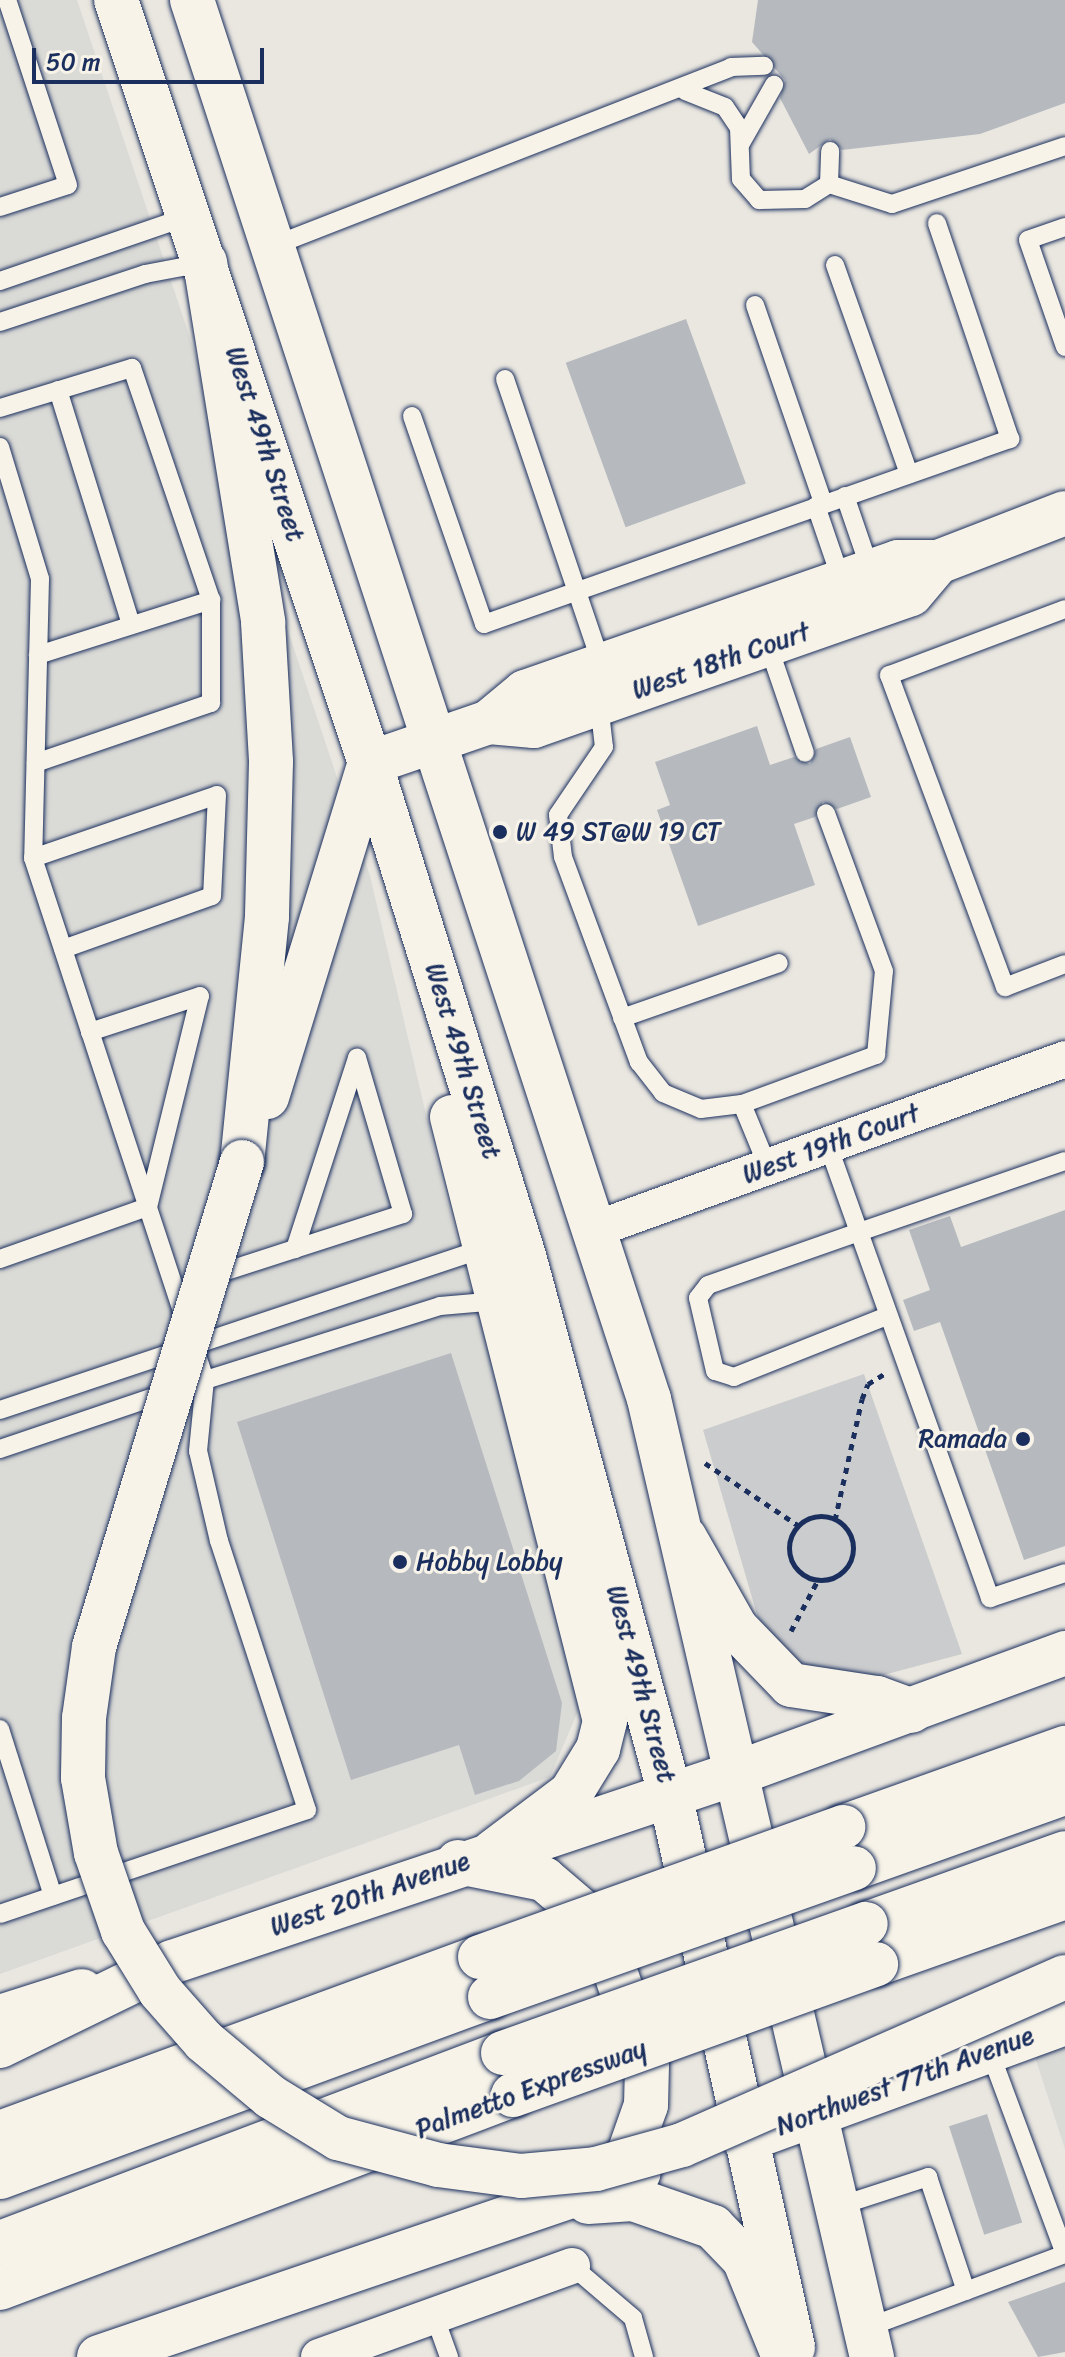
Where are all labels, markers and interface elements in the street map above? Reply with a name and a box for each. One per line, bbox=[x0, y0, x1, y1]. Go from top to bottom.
scale bar bbox=[36, 32, 268, 82]
text: 50 m bbox=[46, 41, 101, 83]
street label: West 49th Street bbox=[219, 343, 311, 545]
street label: West 18th Court bbox=[627, 616, 815, 706]
place label: W 49 ST@W 19 CT bbox=[516, 816, 723, 848]
marker: W 49 ST@W 19 CT bbox=[491, 823, 509, 841]
street label: West 49th Street bbox=[418, 959, 508, 1163]
street label: West 19th Court bbox=[737, 1097, 925, 1191]
place label: Ramada bbox=[918, 1423, 1007, 1455]
marker: Ramada bbox=[1014, 1430, 1032, 1448]
place label: Hobby Lobby bbox=[416, 1546, 563, 1578]
marker: Hobby Lobby bbox=[391, 1553, 409, 1571]
street label: West 49th Street bbox=[600, 1582, 682, 1786]
street label: West 20th Avenue bbox=[266, 1845, 474, 1943]
street label: Northwest 77th Avenue bbox=[772, 2020, 1038, 2142]
street label: Palmetto Expressway bbox=[411, 2033, 651, 2145]

